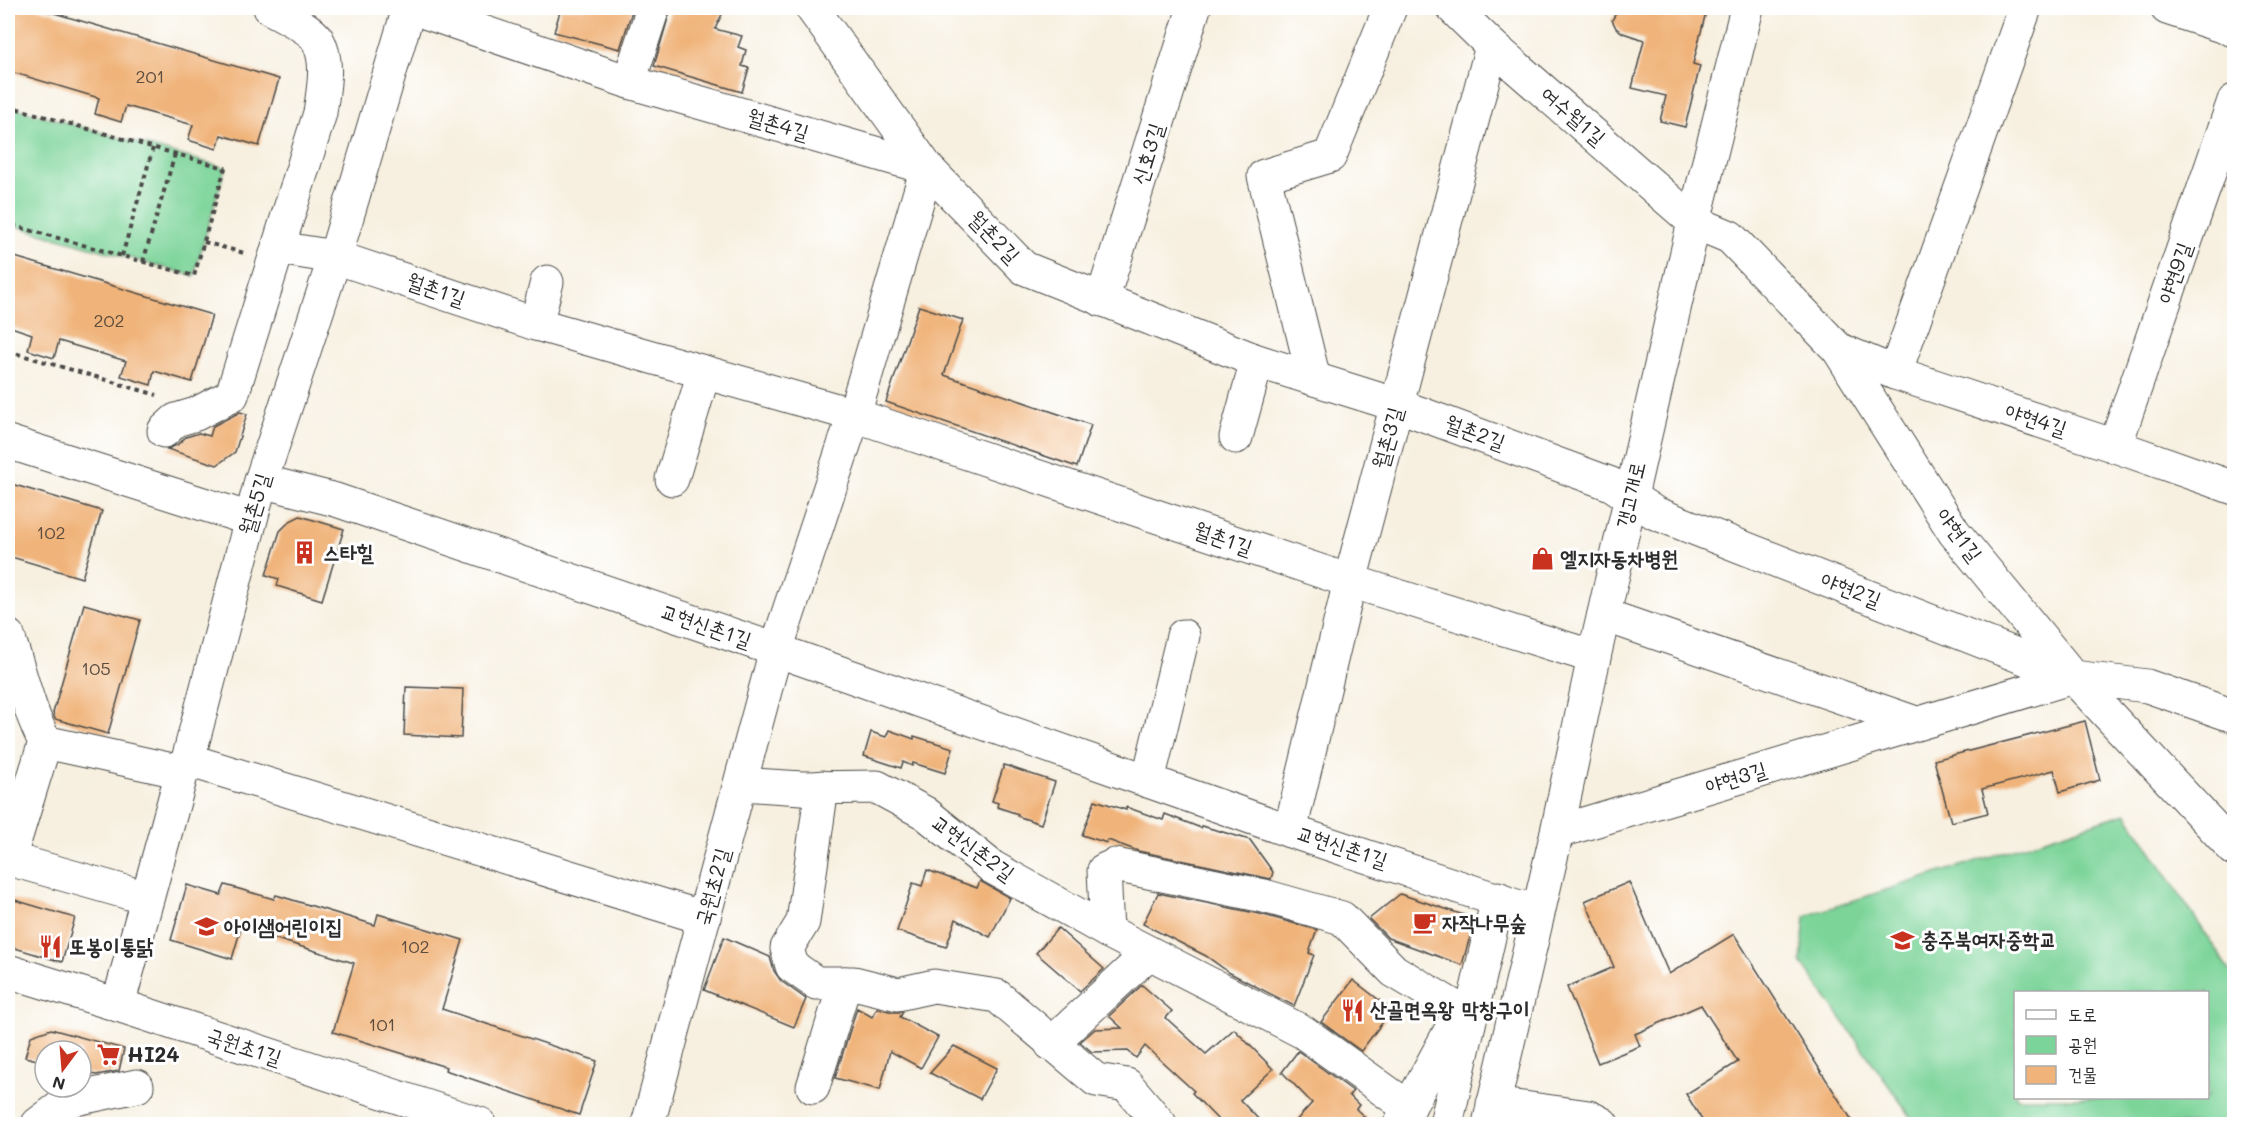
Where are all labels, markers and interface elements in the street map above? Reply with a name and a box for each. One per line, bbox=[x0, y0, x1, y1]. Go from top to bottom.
house number: 201 bbox=[135, 64, 165, 88]
street label: 여수월1길 bbox=[1536, 79, 1612, 150]
street label: 월촌4길 bbox=[744, 102, 813, 145]
street label: 신호3길 bbox=[1124, 119, 1169, 188]
street label: 월촌2길 bbox=[964, 204, 1027, 268]
street label: 야현9길 bbox=[2151, 238, 2197, 307]
street label: 월촌1길 bbox=[404, 266, 469, 311]
house number: 202 bbox=[93, 308, 125, 332]
street label: 야현4길 bbox=[2002, 396, 2071, 441]
street label: 월촌3길 bbox=[1365, 404, 1408, 472]
street label: 월촌2길 bbox=[1442, 408, 1510, 455]
street label: 갱고개로 bbox=[1609, 459, 1650, 531]
street label: 월촌5길 bbox=[232, 470, 275, 538]
street label: 야현1길 bbox=[1931, 502, 1989, 566]
street label: 월촌1길 bbox=[1191, 515, 1256, 560]
house number: 102 bbox=[36, 520, 66, 544]
place label: 스타힐 bbox=[323, 538, 375, 565]
building icon: 스타힐 bbox=[292, 540, 318, 566]
place label: 엘지자동차병원 bbox=[1560, 544, 1678, 571]
shop icon: 엘지자동차병원 bbox=[1529, 546, 1555, 572]
street label: 야현2길 bbox=[1818, 565, 1886, 612]
street label: 교현신촌1길 bbox=[658, 597, 755, 653]
house number: 105 bbox=[81, 656, 111, 680]
street label: 야현3길 bbox=[1701, 754, 1770, 799]
street label: 교현신촌2길 bbox=[927, 808, 1021, 886]
street label: 교현신촌1길 bbox=[1294, 818, 1391, 873]
street label: 국원초2길 bbox=[688, 845, 735, 928]
place label: 자작나무숲 bbox=[1442, 908, 1527, 935]
cafe icon: 자작나무숲 bbox=[1411, 910, 1437, 936]
place label: 아이샘어린이집 bbox=[224, 912, 342, 939]
school or university icon: 아이샘어린이집 bbox=[193, 914, 219, 940]
place label: 충주북여자중학교 bbox=[1921, 925, 2056, 952]
school or university icon: 충주북여자중학교 bbox=[1890, 927, 1916, 953]
place label: 또봉이통닭 bbox=[69, 932, 154, 959]
restaurant icon: 또봉이통닭 bbox=[38, 934, 64, 960]
house number: 102 bbox=[400, 934, 430, 958]
legend bbox=[2014, 991, 2209, 1099]
place label: 산골면옥왕 막창구이 bbox=[1370, 995, 1530, 1022]
restaurant icon: 산골면옥왕 막창구이 bbox=[1339, 997, 1365, 1023]
text: 도로 bbox=[2068, 1002, 2097, 1026]
house number: 101 bbox=[368, 1012, 396, 1036]
street label: 국원초1길 bbox=[204, 1021, 285, 1070]
text: 공원 bbox=[2068, 1032, 2097, 1056]
north arrow bbox=[33, 1039, 93, 1099]
place label: HI24 bbox=[127, 1040, 180, 1067]
supermarket icon: HI24 bbox=[96, 1042, 122, 1068]
text: 건물 bbox=[2068, 1062, 2097, 1086]
text: N bbox=[50, 1072, 67, 1096]

